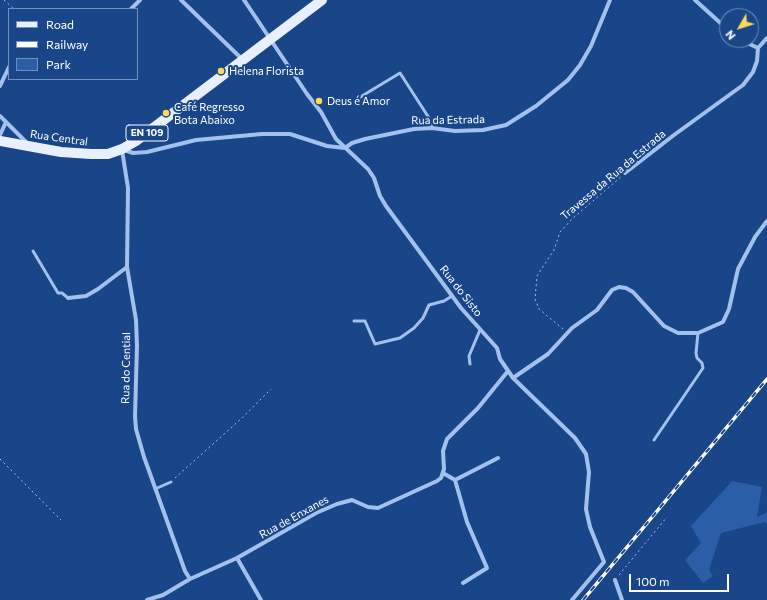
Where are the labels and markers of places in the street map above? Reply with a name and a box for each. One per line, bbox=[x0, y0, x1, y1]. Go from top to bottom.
place label: Helena Florista bbox=[229, 64, 304, 78]
marker: Helena Florista bbox=[216, 66, 226, 76]
place label: Deus é Amor bbox=[327, 94, 390, 108]
marker: Deus é Amor bbox=[314, 96, 324, 106]
place label: Café Regresso Bota Abaixo bbox=[174, 100, 245, 126]
marker: Café Regresso Bota Abaixo bbox=[161, 108, 171, 118]

